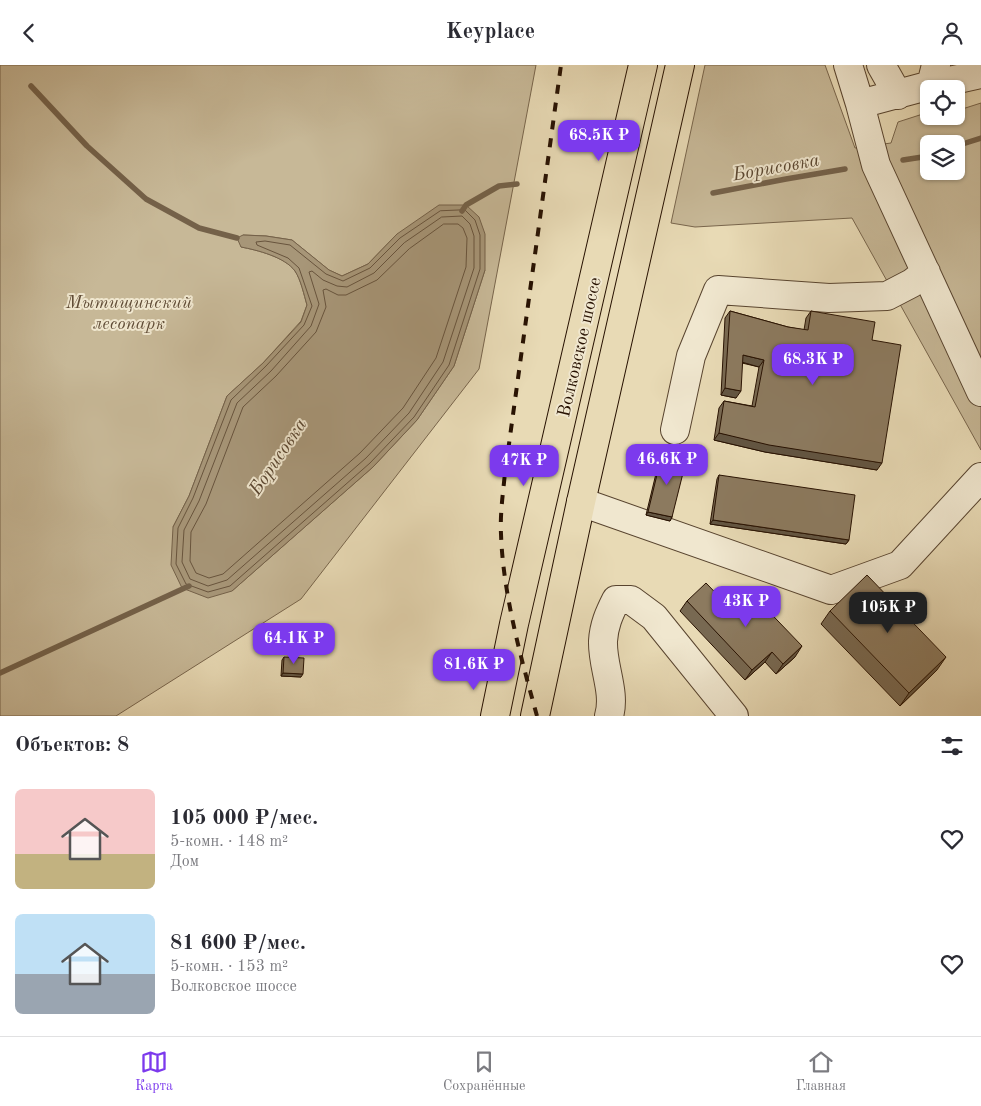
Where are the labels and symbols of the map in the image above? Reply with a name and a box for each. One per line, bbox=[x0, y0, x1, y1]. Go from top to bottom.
pin: 68.5K ₽ bbox=[553, 119, 645, 162]
water label: Борисовка bbox=[731, 151, 821, 186]
street label: Волковское шоссе bbox=[555, 276, 605, 419]
park label: Мытищинский лесопарк bbox=[65, 294, 192, 333]
pin: 68.3K ₽ bbox=[767, 343, 859, 386]
water label: Борисовка bbox=[246, 416, 311, 500]
pin: 46.6K ₽ bbox=[621, 443, 713, 486]
pin: 47K ₽ bbox=[489, 445, 559, 487]
pin: 43K ₽ bbox=[711, 585, 781, 628]
pin: 105K ₽ bbox=[847, 591, 929, 634]
pin: 64.1K ₽ bbox=[248, 623, 340, 665]
pin: 81.6K ₽ bbox=[428, 649, 520, 691]

